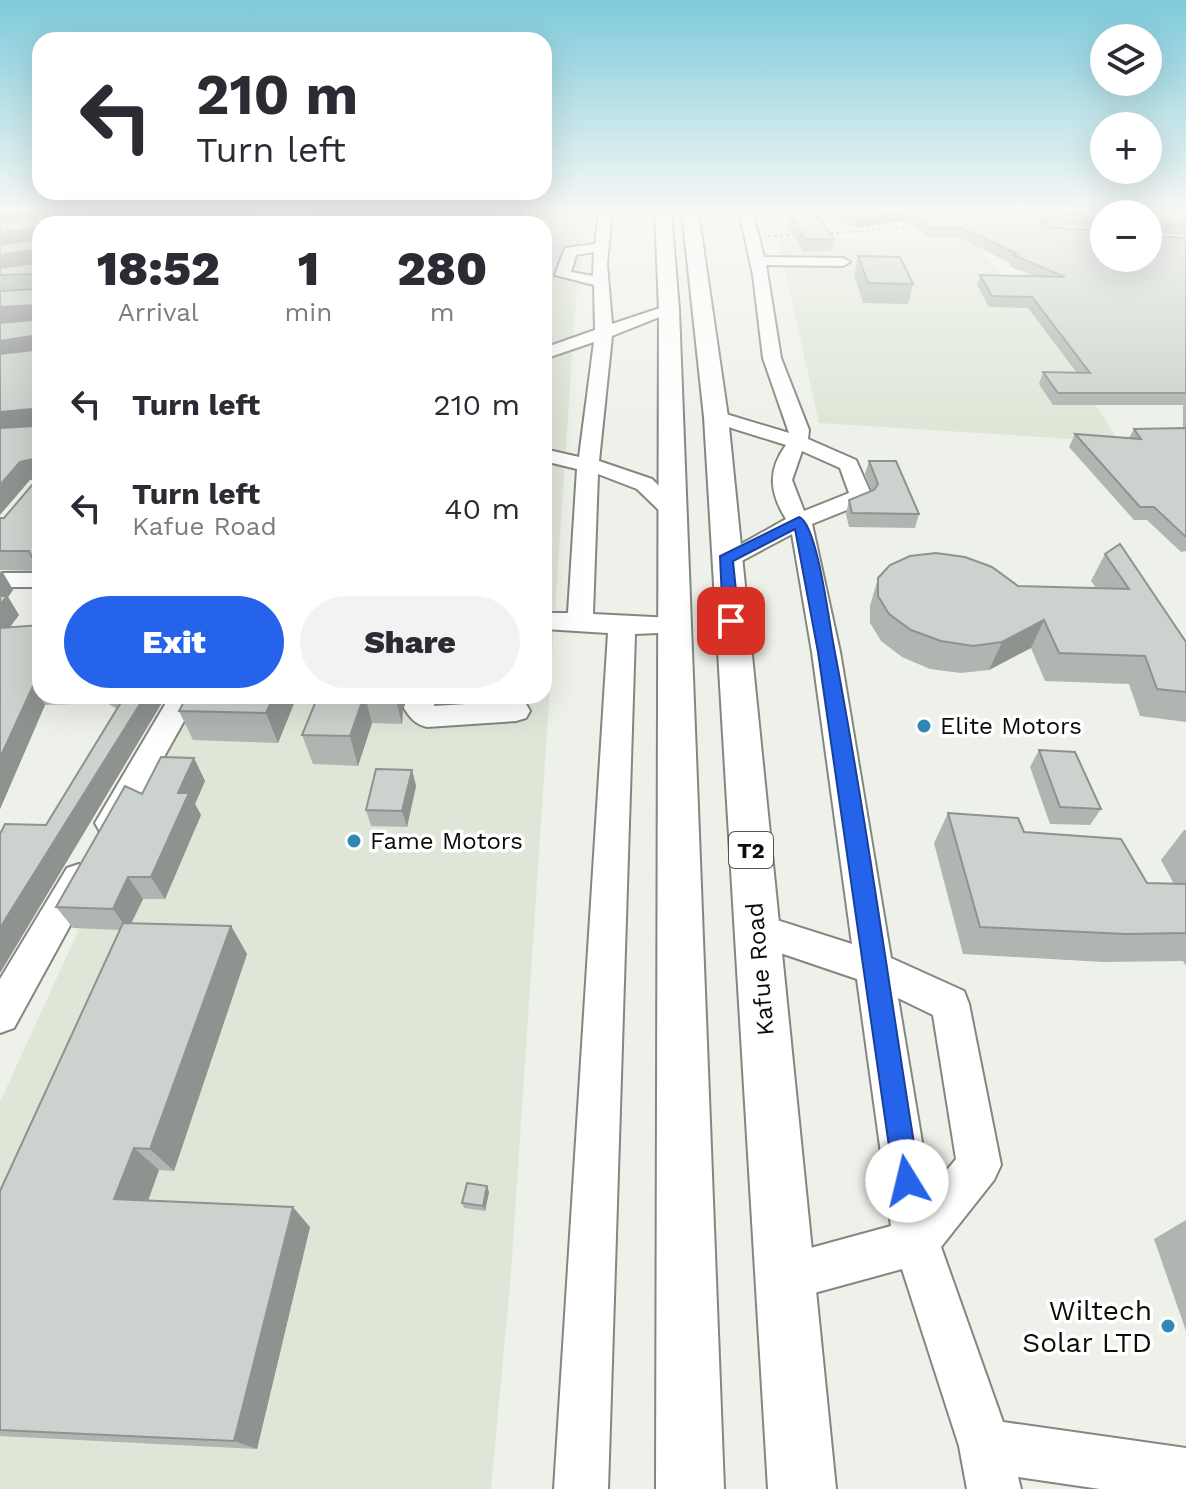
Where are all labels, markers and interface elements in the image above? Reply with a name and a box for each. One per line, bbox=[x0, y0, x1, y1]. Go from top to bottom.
map controls bbox=[1090, 24, 1162, 272]
button: layers bbox=[1090, 24, 1162, 96]
text: 210 m bbox=[196, 62, 358, 128]
icon: left bbox=[64, 64, 168, 168]
button: + bbox=[1090, 112, 1162, 184]
text: Turn left bbox=[196, 129, 346, 171]
button: − bbox=[1090, 200, 1162, 272]
text: 18:52 bbox=[97, 240, 220, 297]
text: 1 bbox=[298, 240, 319, 297]
text: 280 bbox=[397, 240, 487, 297]
text: Arrival bbox=[118, 297, 199, 327]
text: min bbox=[284, 297, 332, 327]
text: m bbox=[430, 297, 455, 327]
icon: left bbox=[64, 382, 108, 426]
text: Turn left bbox=[132, 387, 260, 422]
text: 210 m bbox=[433, 387, 520, 422]
text: Turn left bbox=[132, 476, 260, 511]
icon: left bbox=[64, 486, 108, 530]
text: 40 m bbox=[444, 491, 520, 526]
text: Kafue Road bbox=[132, 511, 277, 541]
pin bbox=[697, 587, 765, 655]
button: Exit bbox=[64, 596, 284, 688]
button: Share bbox=[300, 596, 520, 688]
icon: arrive bbox=[709, 599, 753, 643]
place label: Elite Motors bbox=[940, 712, 1082, 740]
marker: Elite Motors bbox=[915, 717, 933, 735]
place label: Fame Motors bbox=[370, 827, 523, 855]
marker: Fame Motors bbox=[345, 832, 363, 850]
road number: T2 bbox=[729, 832, 773, 868]
street label: Kafue Road bbox=[740, 901, 780, 1037]
position arrow bbox=[865, 1139, 949, 1223]
place label: Wiltech Solar LTD bbox=[1022, 1294, 1152, 1359]
marker: Wiltech Solar LTD bbox=[1159, 1317, 1177, 1335]

